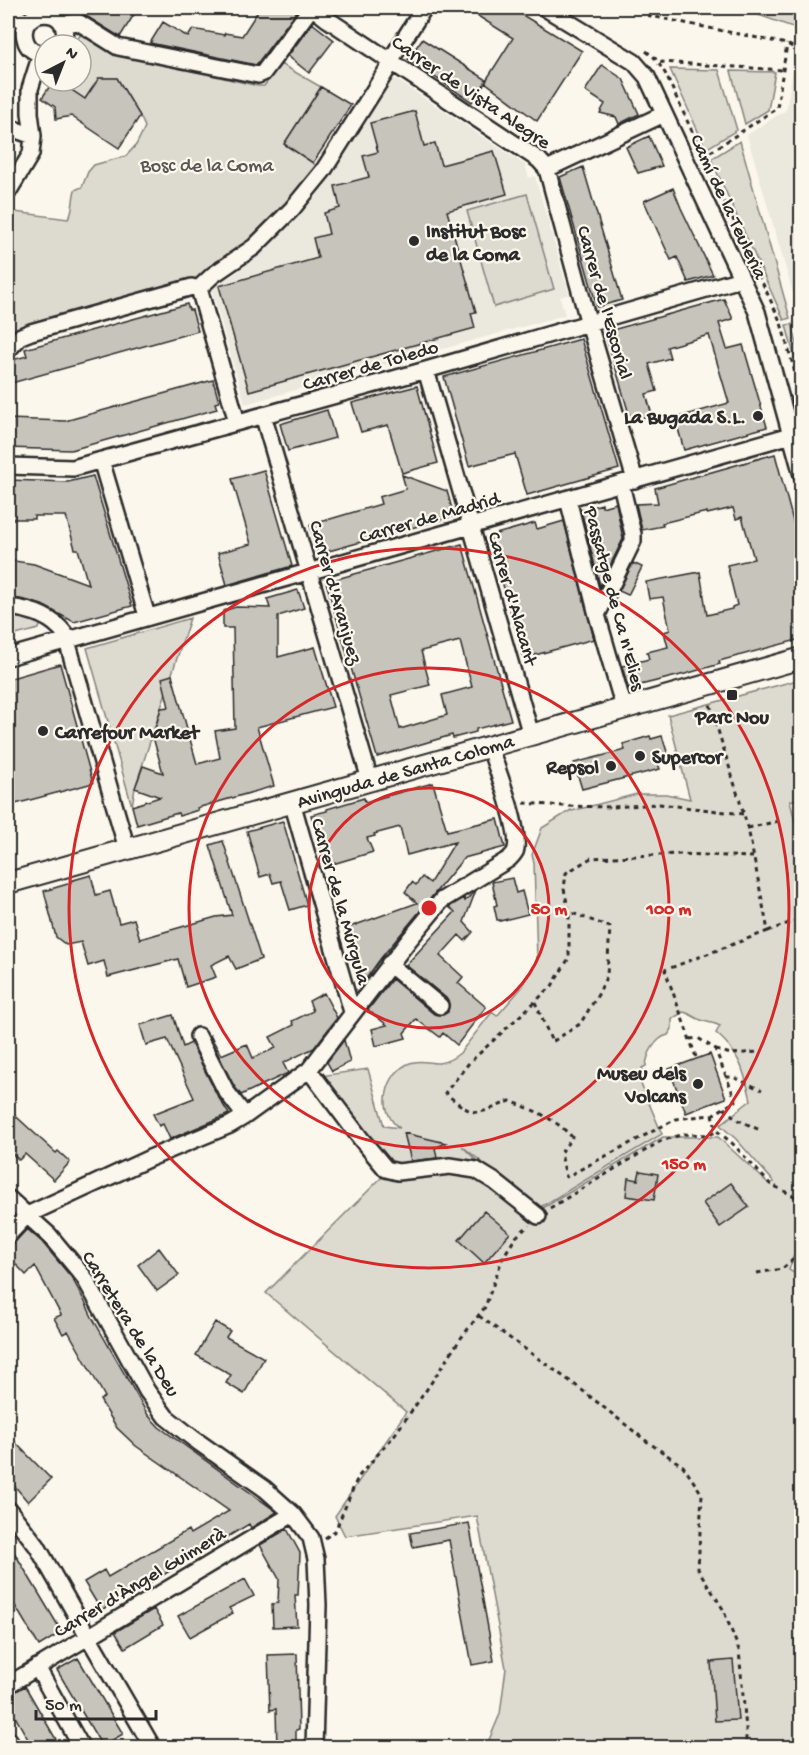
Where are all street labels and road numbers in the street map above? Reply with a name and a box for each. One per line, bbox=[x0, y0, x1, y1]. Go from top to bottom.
street label: Carrer de Vista Alegre bbox=[386, 32, 555, 156]
street label: Camí de la Teuleria bbox=[683, 132, 771, 284]
street label: Carrer de l'Escorial bbox=[570, 224, 636, 382]
street label: Carrer de Toledo bbox=[301, 337, 441, 398]
street label: Carrer de Madrid bbox=[357, 488, 505, 550]
street label: Passatge de Ca n'Elies bbox=[577, 503, 648, 694]
street label: Carrer d'Aranjuez bbox=[302, 518, 366, 669]
street label: Carrer d'Alacant bbox=[481, 530, 541, 670]
street label: Avinguda de Santa Coloma bbox=[295, 731, 518, 815]
street label: Carrer de la Múrgula bbox=[304, 816, 374, 989]
street label: Carretera de la Deu bbox=[75, 1248, 184, 1403]
street label: Carrer d'Àngel Guimerà bbox=[50, 1521, 232, 1644]

